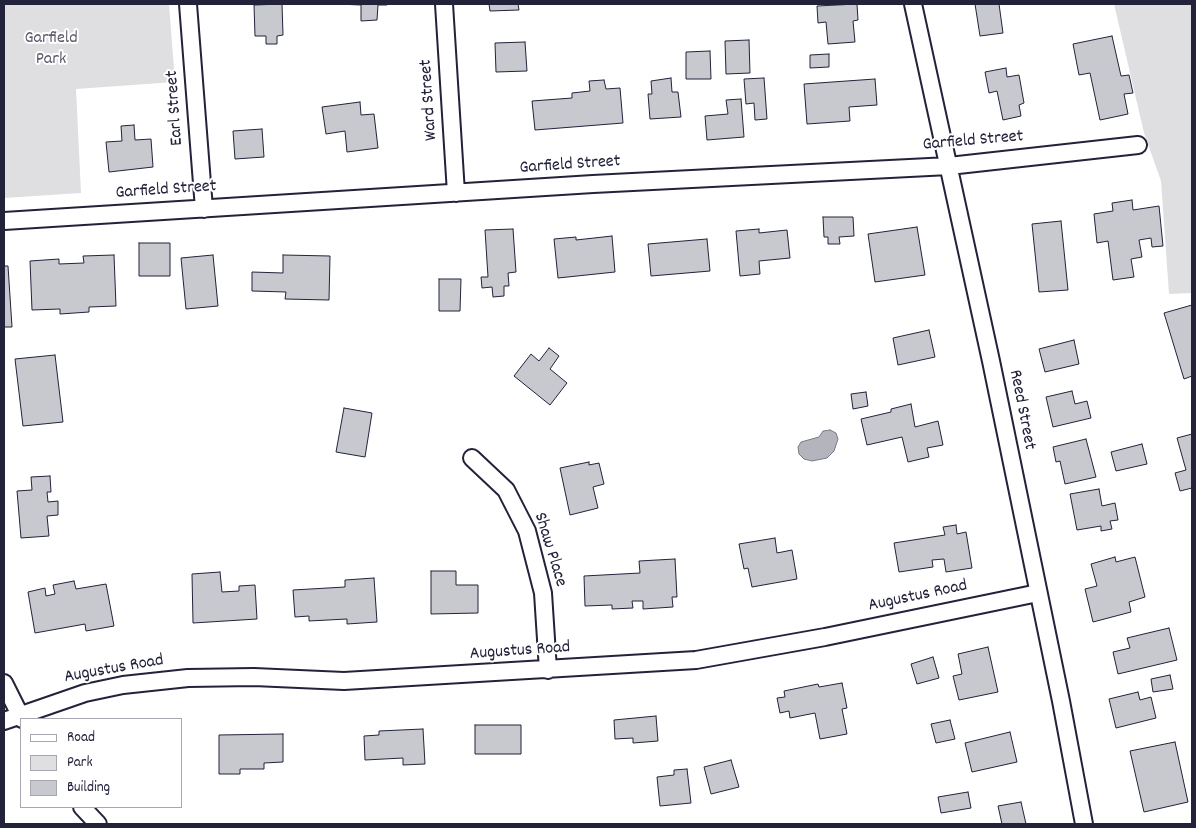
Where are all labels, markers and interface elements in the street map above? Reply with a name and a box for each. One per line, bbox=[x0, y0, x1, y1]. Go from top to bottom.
park label: Garfield Park bbox=[24, 29, 78, 72]
street label: Ward Street bbox=[416, 58, 444, 142]
street label: Earl Street bbox=[163, 70, 189, 146]
street label: Garfield Street bbox=[922, 127, 1024, 157]
street label: Garfield Street bbox=[519, 152, 621, 180]
street label: Garfield Street bbox=[115, 177, 217, 205]
street label: Reed Street bbox=[1003, 368, 1039, 452]
street label: Shaw Place bbox=[528, 510, 570, 590]
street label: Augustus Road bbox=[867, 576, 969, 618]
street label: Augustus Road bbox=[469, 638, 571, 666]
street label: Augustus Road bbox=[63, 651, 165, 689]
legend bbox=[20, 718, 182, 808]
text: Road bbox=[67, 727, 95, 749]
text: Park bbox=[67, 752, 93, 774]
text: Building bbox=[67, 777, 110, 799]

